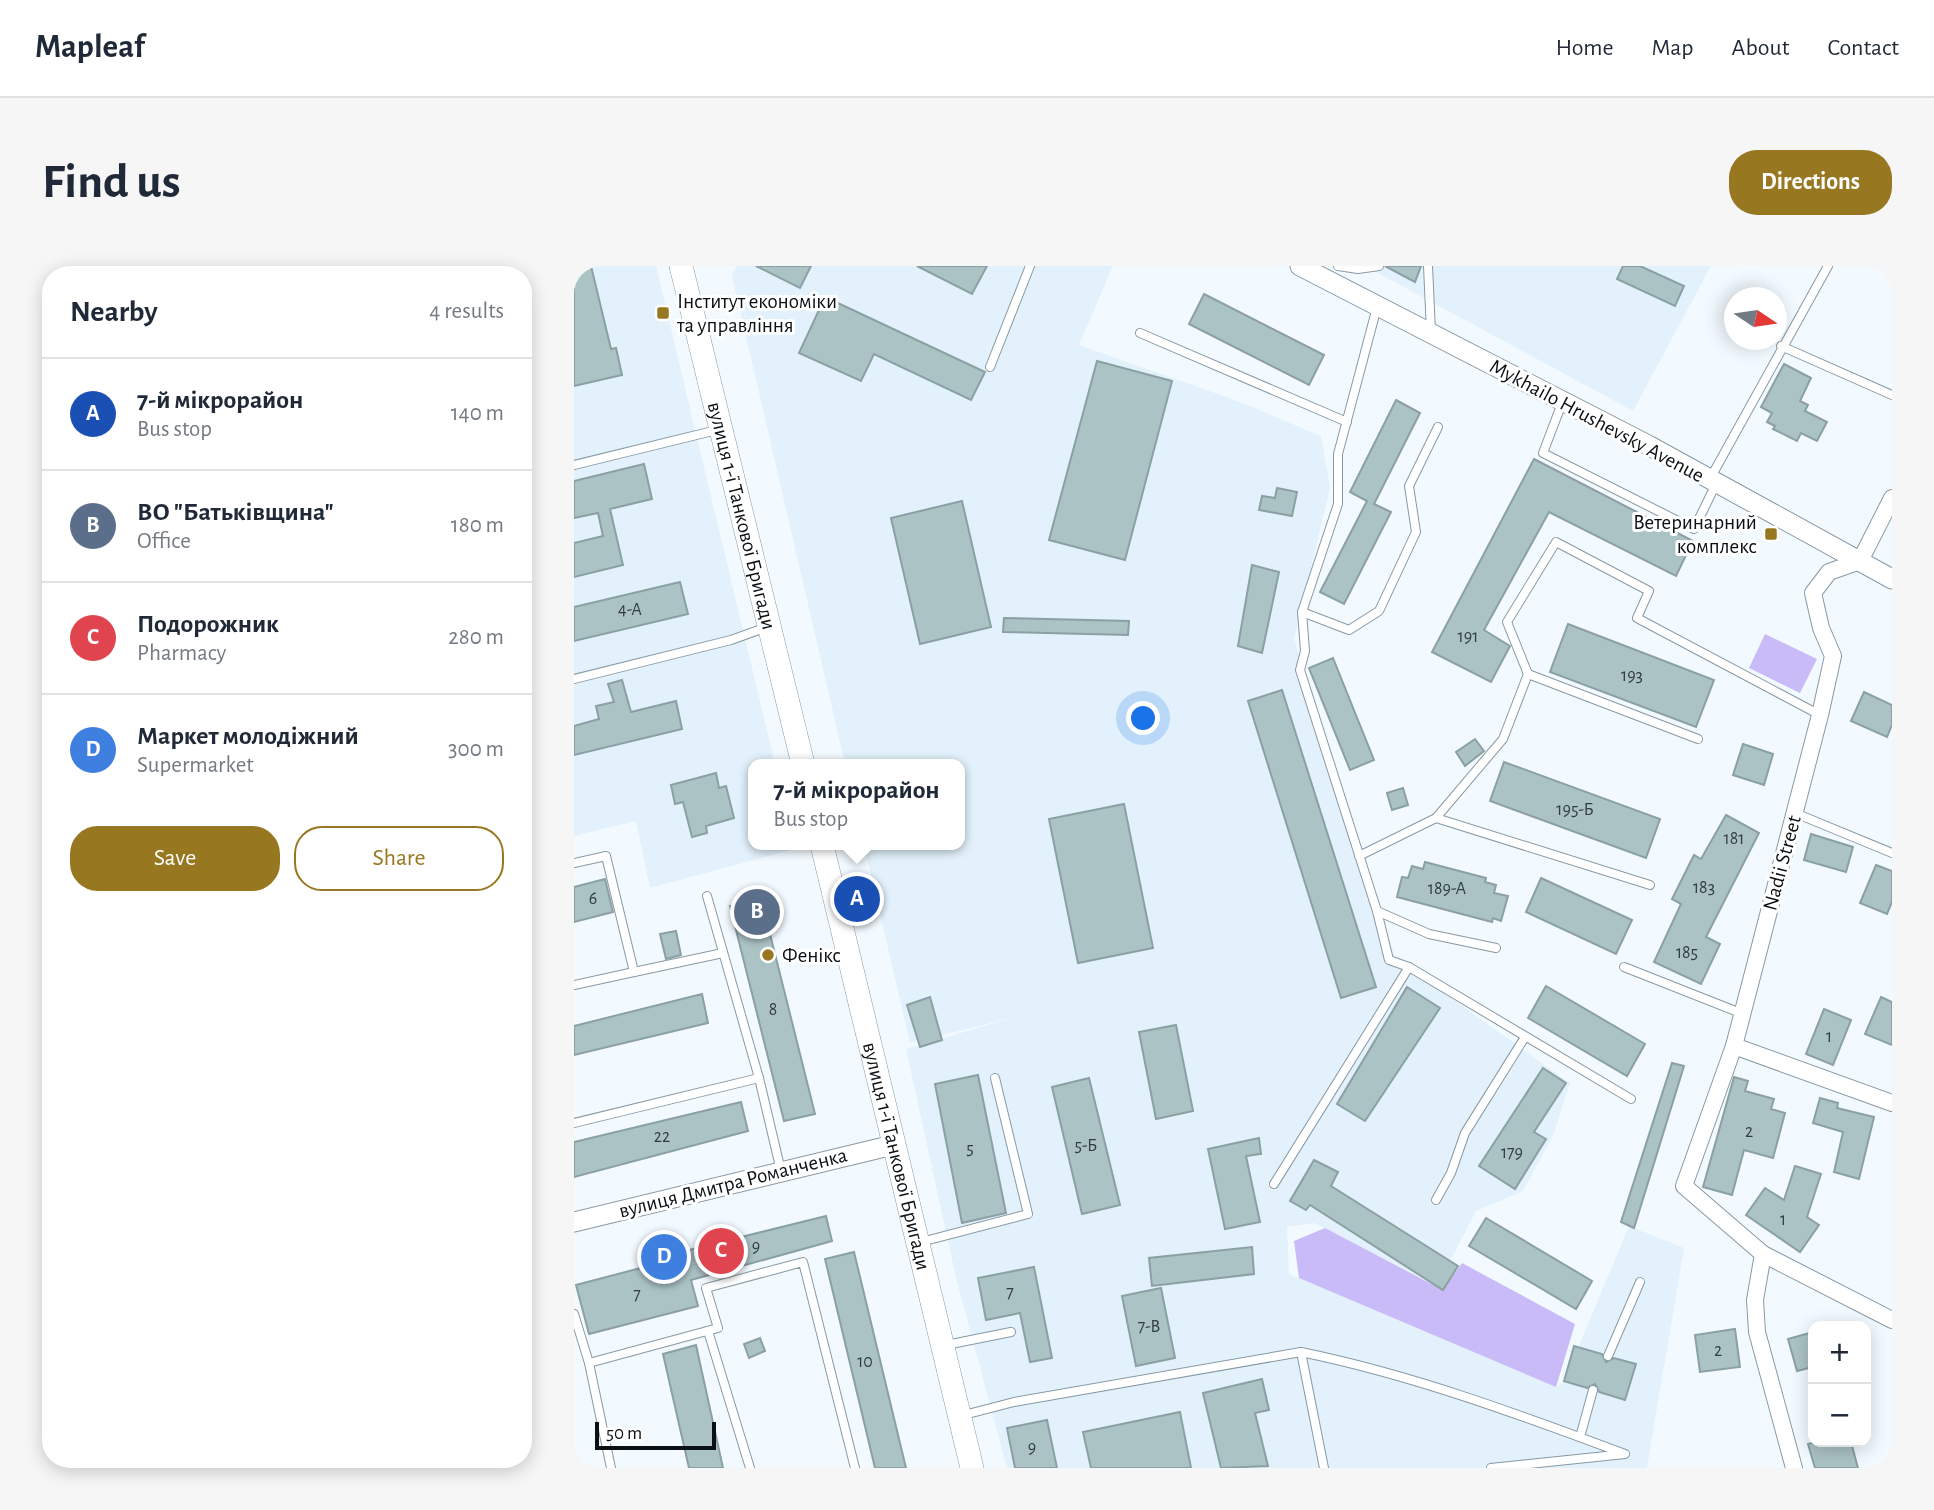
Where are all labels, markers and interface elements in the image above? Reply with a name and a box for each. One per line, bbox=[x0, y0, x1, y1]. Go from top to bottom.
text: Mapleaf bbox=[35, 31, 145, 64]
text: Home bbox=[1556, 36, 1614, 60]
text: Map bbox=[1652, 36, 1694, 60]
text: About bbox=[1732, 36, 1789, 60]
text: Contact bbox=[1827, 36, 1899, 60]
button: Directions bbox=[1729, 150, 1892, 215]
text: Find us bbox=[42, 158, 181, 207]
north arrow bbox=[1724, 287, 1787, 350]
place label: Інститут економіки та управління bbox=[676, 291, 837, 336]
text: Nearby bbox=[70, 297, 158, 327]
text: 4 results bbox=[429, 300, 504, 323]
marker: Інститут економіки та управління bbox=[655, 305, 671, 321]
street label: Mykhailo Hrushevsky Avenue bbox=[1486, 356, 1708, 486]
text: 7-й мікрорайон bbox=[137, 387, 303, 413]
street label: вулиця 1-ї Танкової Бригади bbox=[704, 400, 780, 632]
text: A bbox=[86, 402, 100, 425]
text: 140 m bbox=[451, 402, 504, 425]
text: Bus stop bbox=[137, 418, 212, 441]
text: ВО "Батьківщина" bbox=[137, 499, 334, 525]
place label: Ветеринарний комплекс bbox=[1633, 512, 1757, 557]
text: B bbox=[86, 514, 100, 537]
text: 180 m bbox=[451, 514, 504, 537]
marker: Ветеринарний комплекс bbox=[1763, 526, 1779, 542]
text: Office bbox=[137, 530, 191, 553]
house number: 4-А bbox=[618, 601, 642, 619]
text: Подорожник bbox=[137, 611, 279, 637]
text: C bbox=[87, 626, 99, 649]
text: 280 m bbox=[448, 626, 504, 649]
house number: 191 bbox=[1458, 628, 1478, 646]
text: Pharmacy bbox=[137, 642, 226, 665]
house number: 193 bbox=[1621, 667, 1643, 685]
your location bbox=[1126, 701, 1160, 735]
text: Маркет молодіжний bbox=[137, 723, 359, 749]
text: D bbox=[85, 738, 101, 761]
text: 300 m bbox=[448, 738, 504, 761]
text: Supermarket bbox=[137, 754, 254, 777]
popup bbox=[748, 759, 965, 850]
text: 7-й мікрорайон bbox=[773, 777, 940, 803]
house number: 195-Б bbox=[1556, 801, 1594, 819]
text: Bus stop bbox=[773, 808, 848, 831]
street label: Nadii Street bbox=[1759, 813, 1805, 913]
button: Save bbox=[70, 826, 280, 891]
button: Share bbox=[294, 826, 504, 891]
house number: 181 bbox=[1724, 830, 1744, 848]
pin: A bbox=[834, 873, 880, 925]
house number: 183 bbox=[1693, 879, 1715, 897]
house number: 189-А bbox=[1428, 880, 1467, 898]
pin: B bbox=[734, 886, 780, 938]
house number: 6 bbox=[589, 890, 597, 908]
house number: 185 bbox=[1676, 944, 1698, 962]
place label: Фенікс bbox=[782, 945, 841, 966]
marker: Фенікс bbox=[760, 947, 776, 963]
house number: 8 bbox=[769, 1001, 777, 1019]
house number: 1 bbox=[1826, 1028, 1832, 1046]
street label: вулиця 1-ї Танкової Бригади bbox=[859, 1040, 934, 1272]
house number: 2 bbox=[1745, 1123, 1753, 1141]
house number: 22 bbox=[654, 1128, 670, 1146]
house number: 5-Б bbox=[1075, 1137, 1097, 1155]
house number: 5 bbox=[966, 1140, 974, 1158]
street label: вулиця Дмитра Романченка bbox=[617, 1144, 850, 1222]
house number: 179 bbox=[1501, 1144, 1523, 1162]
house number: 1 bbox=[1780, 1211, 1786, 1229]
pin: C bbox=[698, 1225, 744, 1277]
pin: D bbox=[641, 1231, 687, 1283]
house number: 9 bbox=[752, 1238, 760, 1256]
house number: 7 bbox=[1006, 1284, 1014, 1302]
house number: 7 bbox=[633, 1286, 641, 1304]
house number: 7-В bbox=[1138, 1318, 1160, 1336]
map controls bbox=[1808, 1321, 1871, 1447]
button: + bbox=[1808, 1321, 1871, 1384]
house number: 2 bbox=[1714, 1342, 1722, 1360]
house number: 10 bbox=[857, 1353, 873, 1371]
button: − bbox=[1808, 1384, 1871, 1447]
scale bar bbox=[595, 1419, 716, 1451]
text: 50 m bbox=[606, 1424, 642, 1443]
house number: 9 bbox=[1028, 1439, 1036, 1457]

